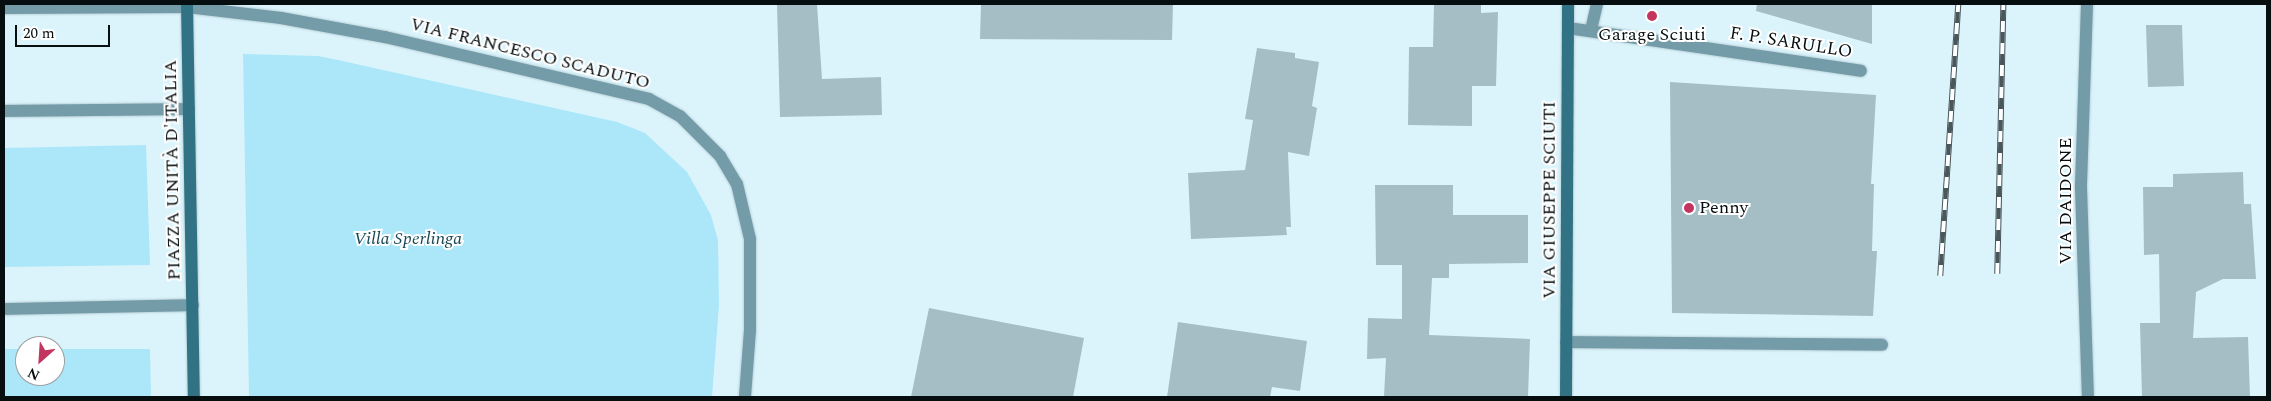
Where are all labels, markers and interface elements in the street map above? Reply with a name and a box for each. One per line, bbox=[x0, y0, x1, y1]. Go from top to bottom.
marker: Garage Sciuti bbox=[1646, 10, 1658, 22]
street label: VIA FRANCESCO SCADUTO bbox=[408, 14, 652, 94]
scale bar bbox=[18, 15, 112, 47]
text: 20 m bbox=[23, 22, 55, 45]
street label: F. P. SARULLO bbox=[1728, 23, 1854, 63]
place label: Garage Sciuti bbox=[1598, 24, 1706, 46]
street label: PIAZZA UNITÀ D'ITALIA bbox=[160, 60, 186, 280]
street label: VIA GIUSEPPE SCIUTI bbox=[1539, 101, 1561, 299]
street label: VIA DAIDONE bbox=[2055, 138, 2077, 264]
place label: Penny bbox=[1699, 197, 1748, 219]
marker: Penny bbox=[1683, 202, 1695, 214]
park label: Villa Sperlinga bbox=[354, 228, 462, 250]
north arrow bbox=[15, 336, 65, 386]
text: N bbox=[24, 362, 43, 386]

